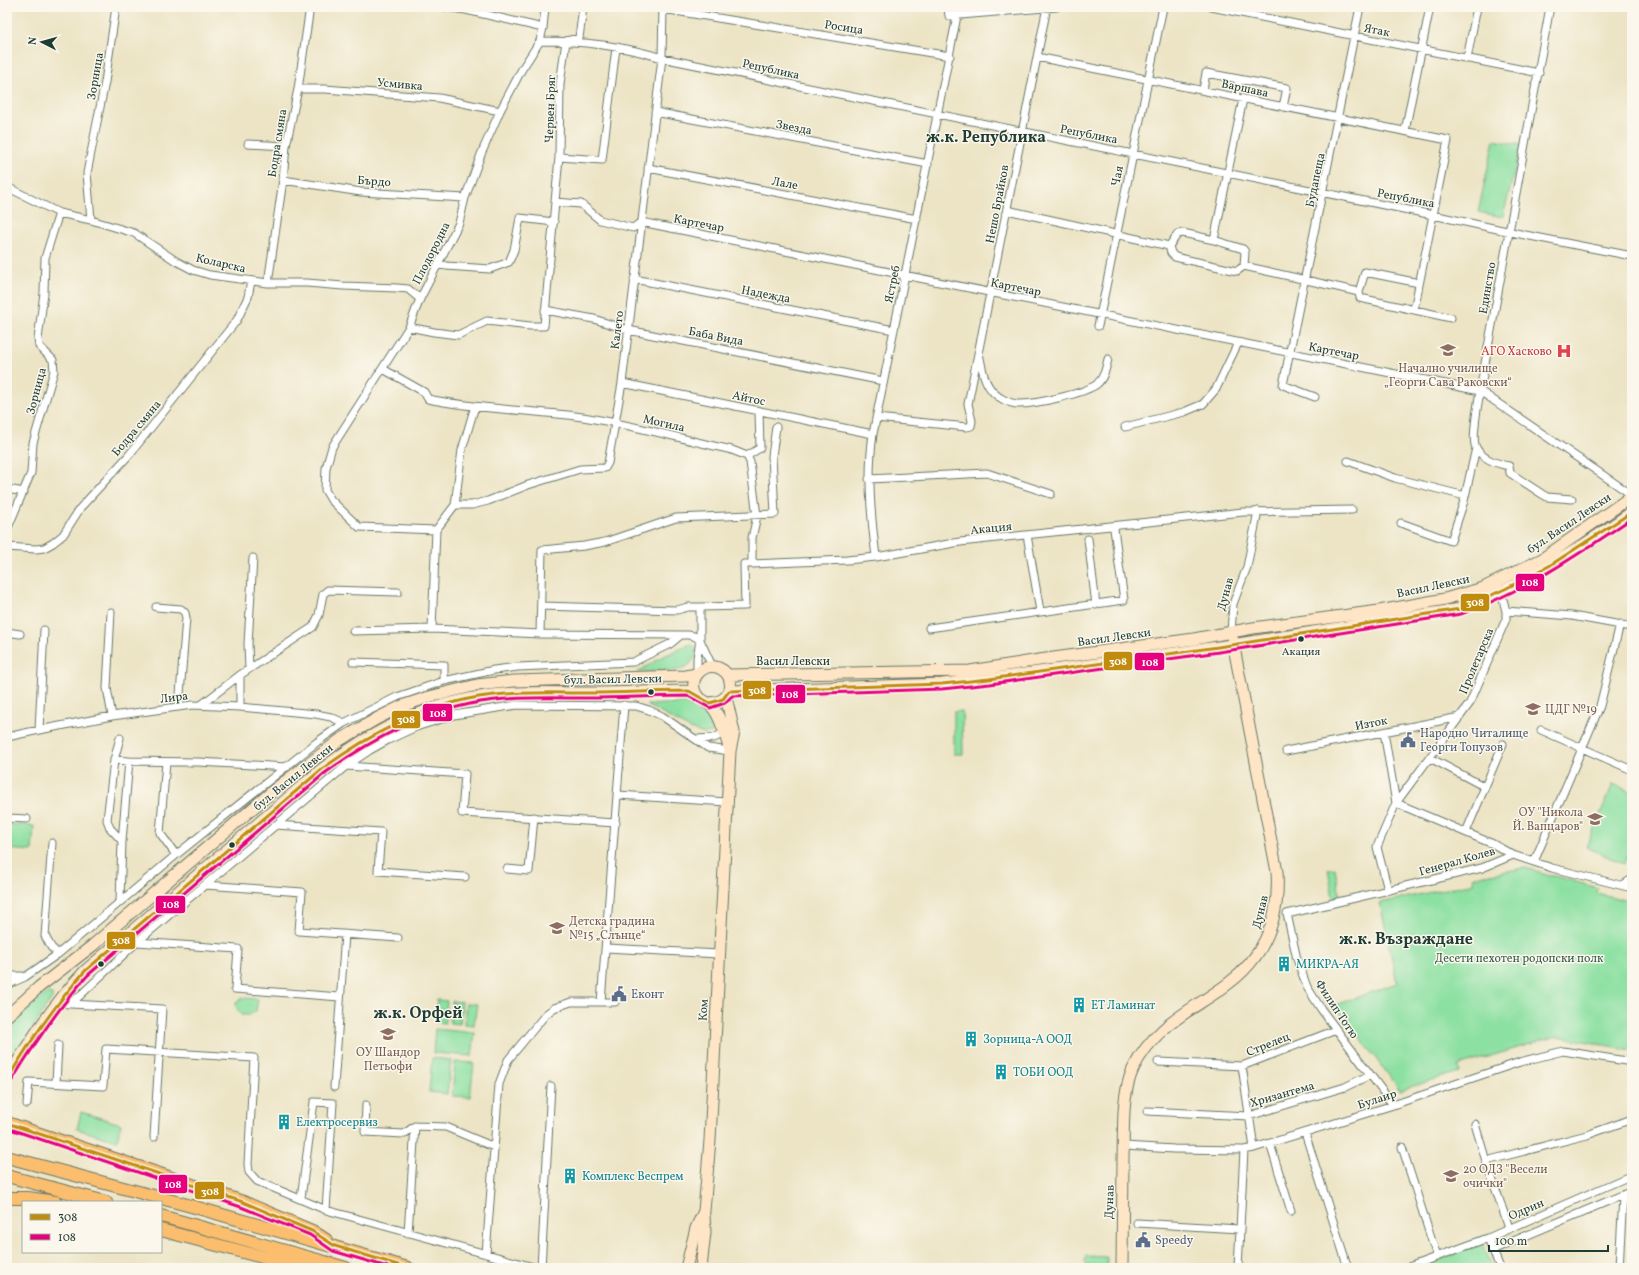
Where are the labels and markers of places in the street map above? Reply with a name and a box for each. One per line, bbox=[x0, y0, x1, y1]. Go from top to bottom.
school or university icon: Начално училище „Георги Сава Раковски“ bbox=[1439, 341, 1457, 359]
hospital icon: АГО Хасково bbox=[1555, 342, 1573, 360]
place label: АГО Хасково bbox=[1481, 344, 1552, 360]
place label: Начално училище „Георги Сава Раковски“ bbox=[1384, 361, 1512, 391]
marker: Акация bbox=[1296, 634, 1306, 644]
place label: Акация bbox=[1282, 645, 1320, 660]
unlabelled marker bbox=[646, 687, 656, 697]
school or university icon: ЦДГ №19 bbox=[1524, 700, 1542, 718]
place label: ЦДГ №19 bbox=[1545, 702, 1597, 718]
place label: Народно Читалище Георги Топузов bbox=[1420, 726, 1529, 756]
public building icon: Народно Читалище Георги Топузов bbox=[1399, 731, 1417, 749]
place label: ОУ "Никола Й. Вапцаров" bbox=[1512, 805, 1583, 835]
school or university icon: ОУ "Никола Й. Вапцаров" bbox=[1586, 810, 1604, 828]
unlabelled marker bbox=[227, 840, 237, 850]
place label: Детска градина №15 „Слънце“ bbox=[569, 914, 655, 944]
school or university icon: Детска градина №15 „Слънце“ bbox=[548, 919, 566, 937]
building icon: МИКРА-АЯ bbox=[1275, 955, 1293, 973]
place label: МИКРА-АЯ bbox=[1296, 957, 1359, 973]
unlabelled marker bbox=[96, 959, 106, 969]
public building icon: Еконт bbox=[610, 985, 628, 1003]
place label: Еконт bbox=[631, 987, 664, 1003]
building icon: ЕТ Ламинат bbox=[1070, 996, 1088, 1014]
place label: ЕТ Ламинат bbox=[1091, 998, 1155, 1014]
school or university icon: ОУ Шандор Петьофи bbox=[379, 1025, 397, 1043]
building icon: Зорница-А ООД bbox=[962, 1030, 980, 1048]
place label: Зорница-А ООД bbox=[983, 1032, 1073, 1048]
place label: ОУ Шандор Петьофи bbox=[356, 1045, 420, 1075]
building icon: ТОБИ ООД bbox=[992, 1063, 1010, 1081]
place label: ТОБИ ООД bbox=[1013, 1065, 1074, 1081]
building icon: Електросервиз bbox=[275, 1113, 293, 1131]
place label: Електросервиз bbox=[296, 1115, 378, 1131]
place label: 20 ОДЗ "Весели очички" bbox=[1463, 1162, 1548, 1192]
building icon: Комплекс Веспрем bbox=[561, 1167, 579, 1185]
school or university icon: 20 ОДЗ "Весели очички" bbox=[1442, 1167, 1460, 1185]
place label: Комплекс Веспрем bbox=[582, 1169, 684, 1185]
public building icon: Speedy bbox=[1134, 1231, 1152, 1249]
place label: Speedy bbox=[1155, 1233, 1194, 1249]

